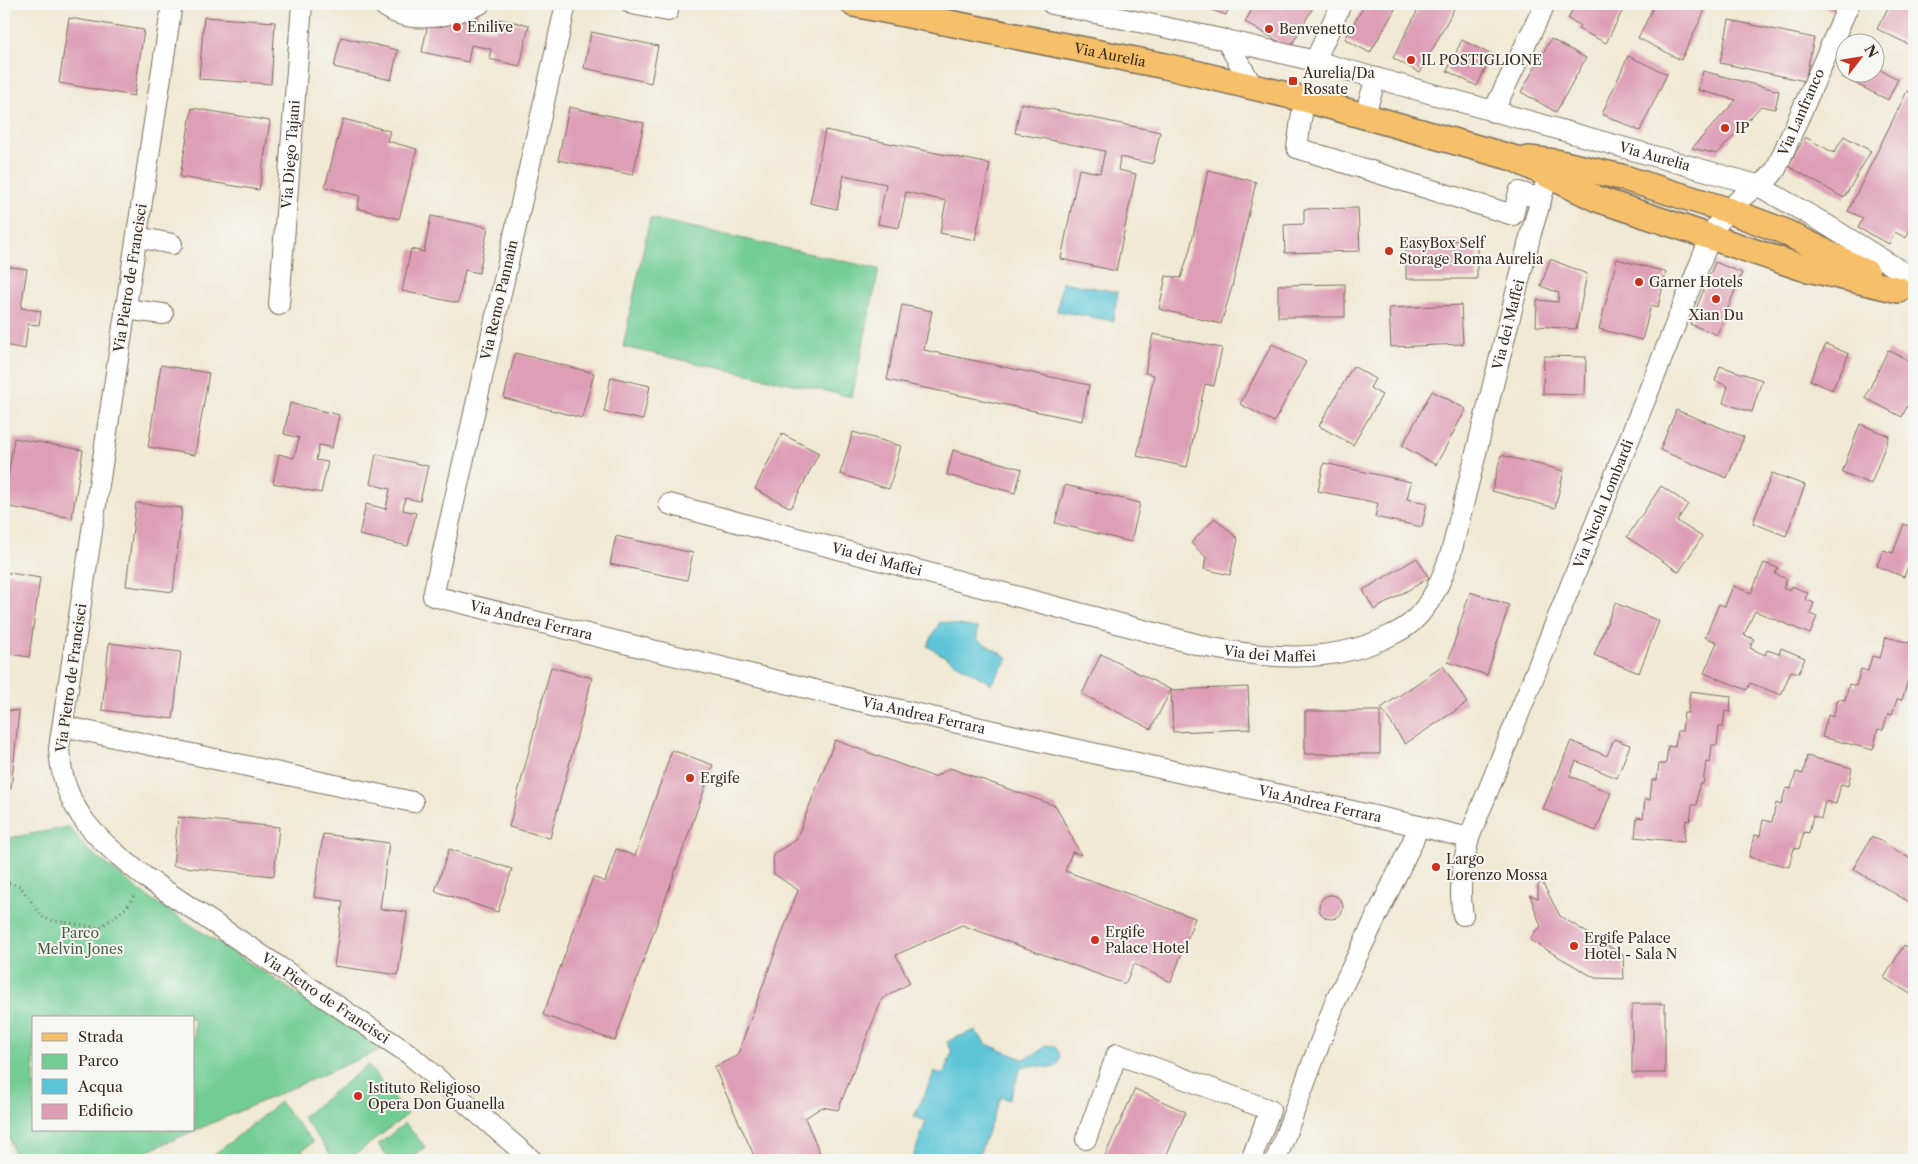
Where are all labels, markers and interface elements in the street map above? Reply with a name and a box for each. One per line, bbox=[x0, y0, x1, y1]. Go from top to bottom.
place label: Enilive bbox=[467, 18, 513, 36]
place label: Benvenetto bbox=[1279, 20, 1355, 38]
marker: Enilive bbox=[451, 21, 463, 33]
marker: Benvenetto bbox=[1263, 23, 1275, 35]
north arrow bbox=[1836, 32, 1886, 82]
street label: Via Aurelia bbox=[1071, 39, 1148, 71]
text: N bbox=[1860, 41, 1882, 61]
place label: IL POSTIGLIONE bbox=[1421, 51, 1542, 69]
marker: IL POSTIGLIONE bbox=[1405, 54, 1417, 66]
place label: Aurelia/Da Rosate bbox=[1302, 64, 1376, 98]
street label: Via Lanfranco bbox=[1774, 66, 1828, 160]
marker: Aurelia/Da Rosate bbox=[1287, 75, 1299, 87]
street label: Via Diego Tajani bbox=[277, 99, 304, 210]
place label: IP bbox=[1735, 119, 1750, 137]
marker: IP bbox=[1719, 122, 1731, 134]
street label: Via Aurelia bbox=[1616, 138, 1693, 175]
street label: Via Pietro de Francisci bbox=[109, 202, 151, 355]
place label: EasyBox Self Storage Roma Aurelia bbox=[1399, 234, 1544, 268]
street label: Via Remo Pannain bbox=[476, 238, 522, 363]
marker: EasyBox Self Storage Roma Aurelia bbox=[1383, 245, 1395, 257]
place label: Garner Hotels bbox=[1649, 273, 1743, 291]
marker: Garner Hotels bbox=[1633, 276, 1645, 288]
street label: Via dei Maffei bbox=[1488, 277, 1528, 373]
marker: Xian Du bbox=[1710, 293, 1722, 305]
place label: Xian Du bbox=[1687, 306, 1744, 324]
street label: Via Nicola Lombardi bbox=[1569, 437, 1637, 572]
street label: Via dei Maffei bbox=[829, 538, 924, 580]
street label: Via Andrea Ferrara bbox=[467, 596, 595, 644]
street label: Via Pietro de Francisci bbox=[52, 602, 90, 755]
street label: Via dei Maffei bbox=[1221, 641, 1317, 666]
street label: Via Andrea Ferrara bbox=[860, 693, 988, 738]
place label: Ergife bbox=[700, 769, 740, 787]
marker: Ergife bbox=[684, 772, 696, 784]
street label: Via Andrea Ferrara bbox=[1256, 781, 1384, 827]
place label: Largo Lorenzo Mossa bbox=[1446, 850, 1548, 884]
marker: Largo Lorenzo Mossa bbox=[1430, 861, 1442, 873]
place label: Ergife Palace Hotel bbox=[1105, 923, 1189, 957]
park label: Parco Melvin Jones bbox=[37, 924, 123, 958]
place label: Ergife Palace Hotel - Sala N bbox=[1584, 929, 1678, 963]
marker: Ergife Palace Hotel bbox=[1089, 934, 1101, 946]
marker: Ergife Palace Hotel - Sala N bbox=[1568, 940, 1580, 952]
street label: Via Pietro de Francisci bbox=[257, 948, 393, 1047]
legend bbox=[32, 1016, 195, 1132]
text: Strada bbox=[78, 1027, 124, 1046]
text: Parco bbox=[78, 1051, 119, 1070]
text: Acqua bbox=[77, 1077, 123, 1096]
place label: Istituto Religioso Opera Don Guanella bbox=[368, 1079, 506, 1113]
marker: Istituto Religioso Opera Don Guanella bbox=[352, 1090, 364, 1102]
text: Edificio bbox=[78, 1101, 133, 1120]

